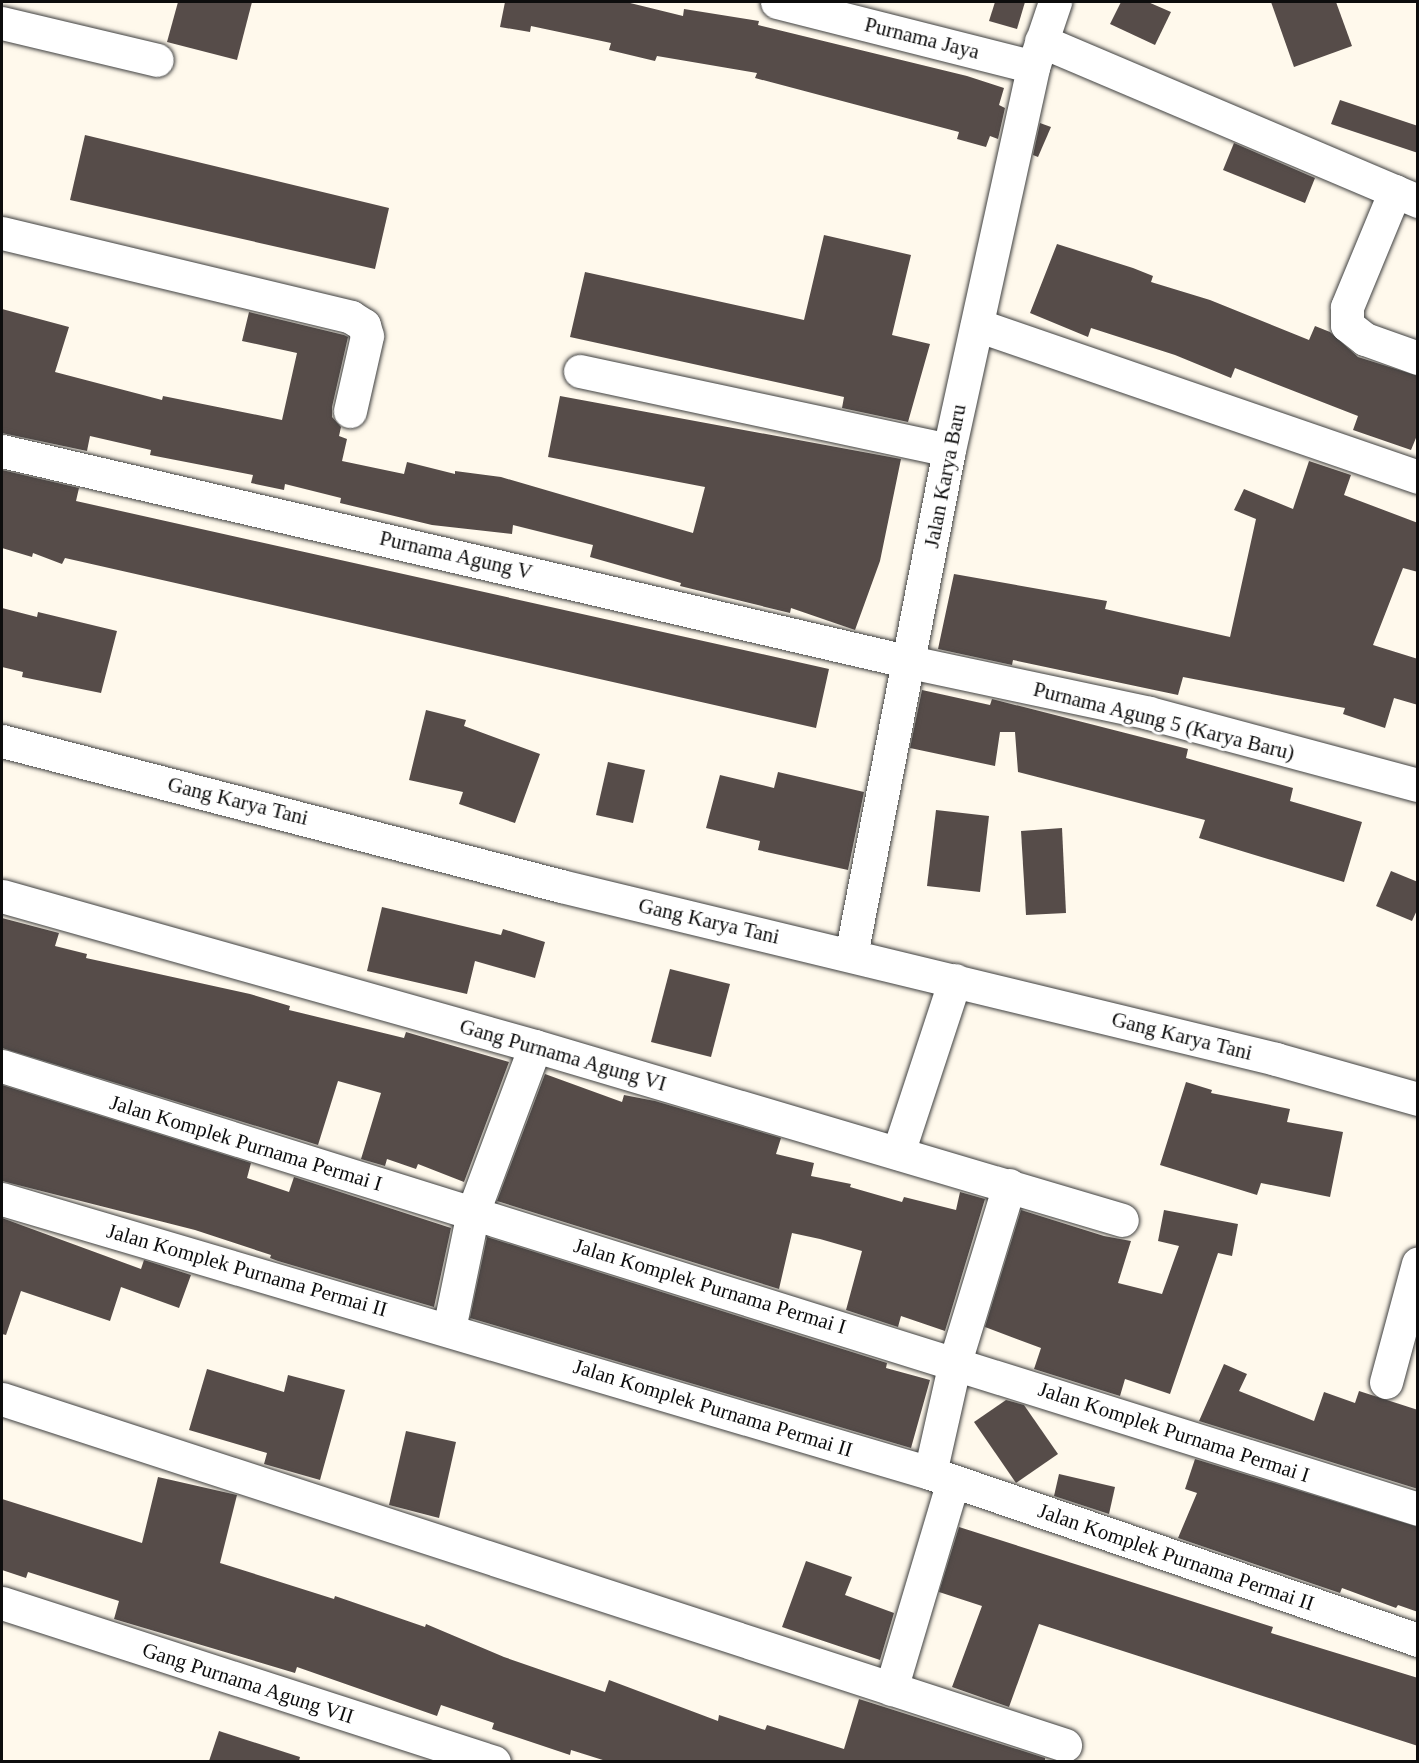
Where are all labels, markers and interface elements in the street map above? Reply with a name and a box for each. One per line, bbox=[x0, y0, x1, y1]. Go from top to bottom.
street label: Purnama Jaya bbox=[862, 12, 982, 64]
street label: Jalan Karya Baru bbox=[919, 402, 971, 550]
street label: Purnama Agung V bbox=[376, 525, 536, 585]
street label: Purnama Agung 5 (Karya Baru) bbox=[1030, 676, 1298, 766]
street label: Gang Karya Tani bbox=[165, 771, 311, 831]
street label: Gang Karya Tani bbox=[636, 892, 782, 950]
street label: Gang Karya Tani bbox=[1109, 1006, 1255, 1066]
street label: Gang Purnama Agung VI bbox=[456, 1013, 670, 1097]
street label: Jalan Komplek Purnama Permai I bbox=[107, 1090, 385, 1196]
street label: Jalan Komplek Purnama Permai II bbox=[104, 1218, 390, 1322]
street label: Jalan Komplek Purnama Permai I bbox=[571, 1233, 849, 1339]
street label: Jalan Komplek Purnama Permai II bbox=[570, 1353, 856, 1463]
street label: Jalan Komplek Purnama Permai I bbox=[1035, 1376, 1313, 1488]
street label: Jalan Komplek Purnama Permai II bbox=[1035, 1498, 1317, 1616]
street label: Gang Purnama Agung VII bbox=[138, 1637, 358, 1729]

